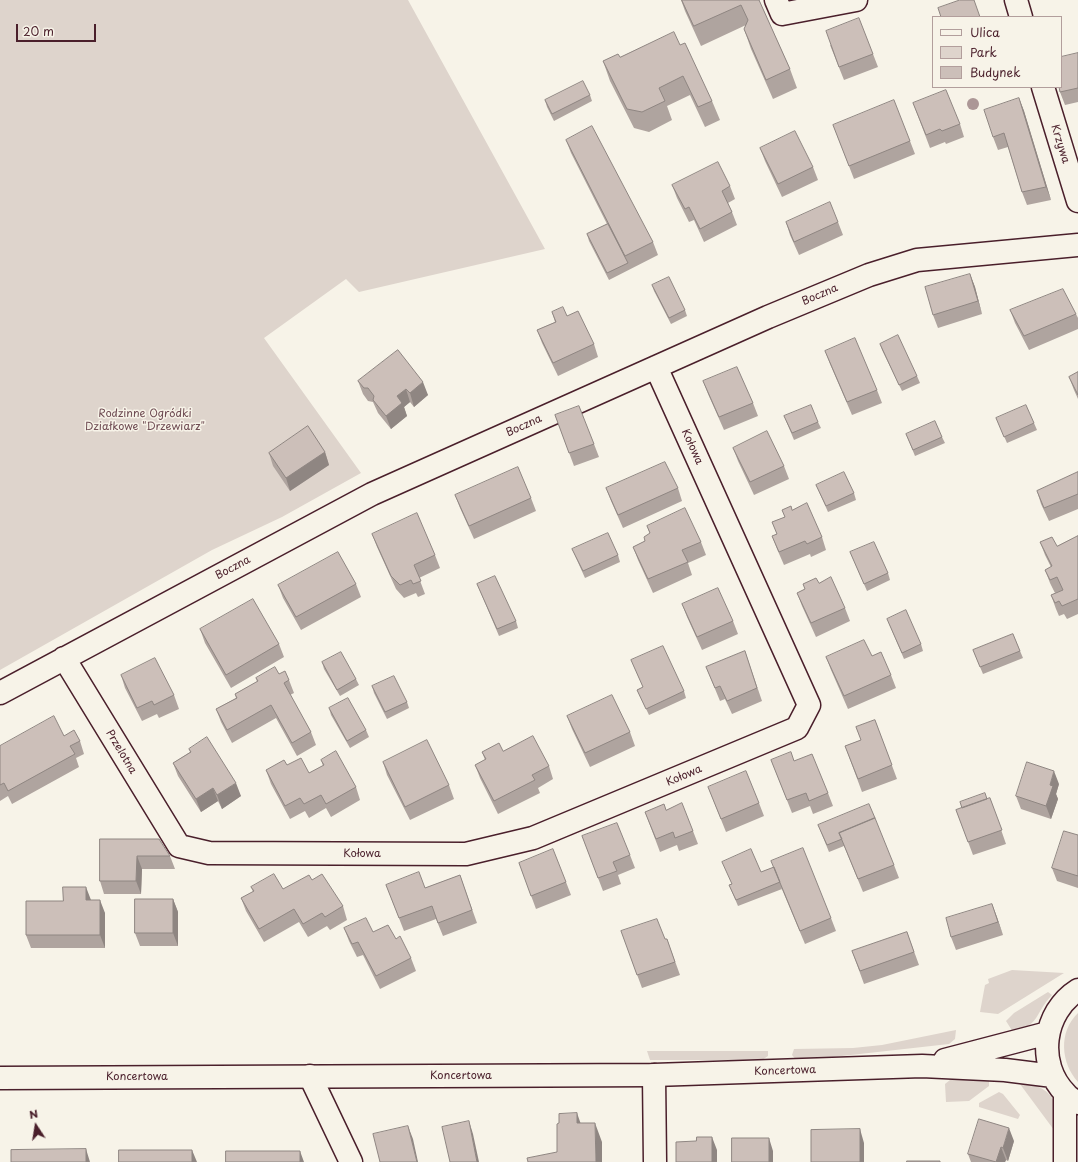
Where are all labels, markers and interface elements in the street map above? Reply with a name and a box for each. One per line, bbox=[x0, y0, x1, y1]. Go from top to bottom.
scale bar bbox=[18, 16, 98, 42]
legend bbox=[932, 16, 1062, 88]
text: 20 m bbox=[23, 22, 54, 40]
text: Ulica bbox=[970, 23, 1000, 41]
text: Park bbox=[970, 43, 997, 61]
text: Budynek bbox=[970, 63, 1020, 81]
street label: Krzywa bbox=[1048, 123, 1072, 165]
street label: Boczna bbox=[800, 282, 840, 308]
park label: Rodzinne Ogródki Działkowe "Drzewiarz" bbox=[85, 407, 205, 433]
street label: Boczna bbox=[504, 412, 544, 440]
street label: Kołowa bbox=[678, 427, 706, 467]
street label: Boczna bbox=[213, 553, 253, 583]
street label: Przelotna bbox=[103, 727, 139, 777]
street label: Kołowa bbox=[664, 763, 704, 789]
street label: Kołowa bbox=[343, 847, 381, 861]
street label: Koncertowa bbox=[754, 1063, 816, 1079]
street label: Koncertowa bbox=[430, 1069, 492, 1083]
street label: Koncertowa bbox=[106, 1070, 168, 1084]
text: N bbox=[27, 1105, 39, 1123]
north arrow bbox=[16, 1106, 56, 1146]

